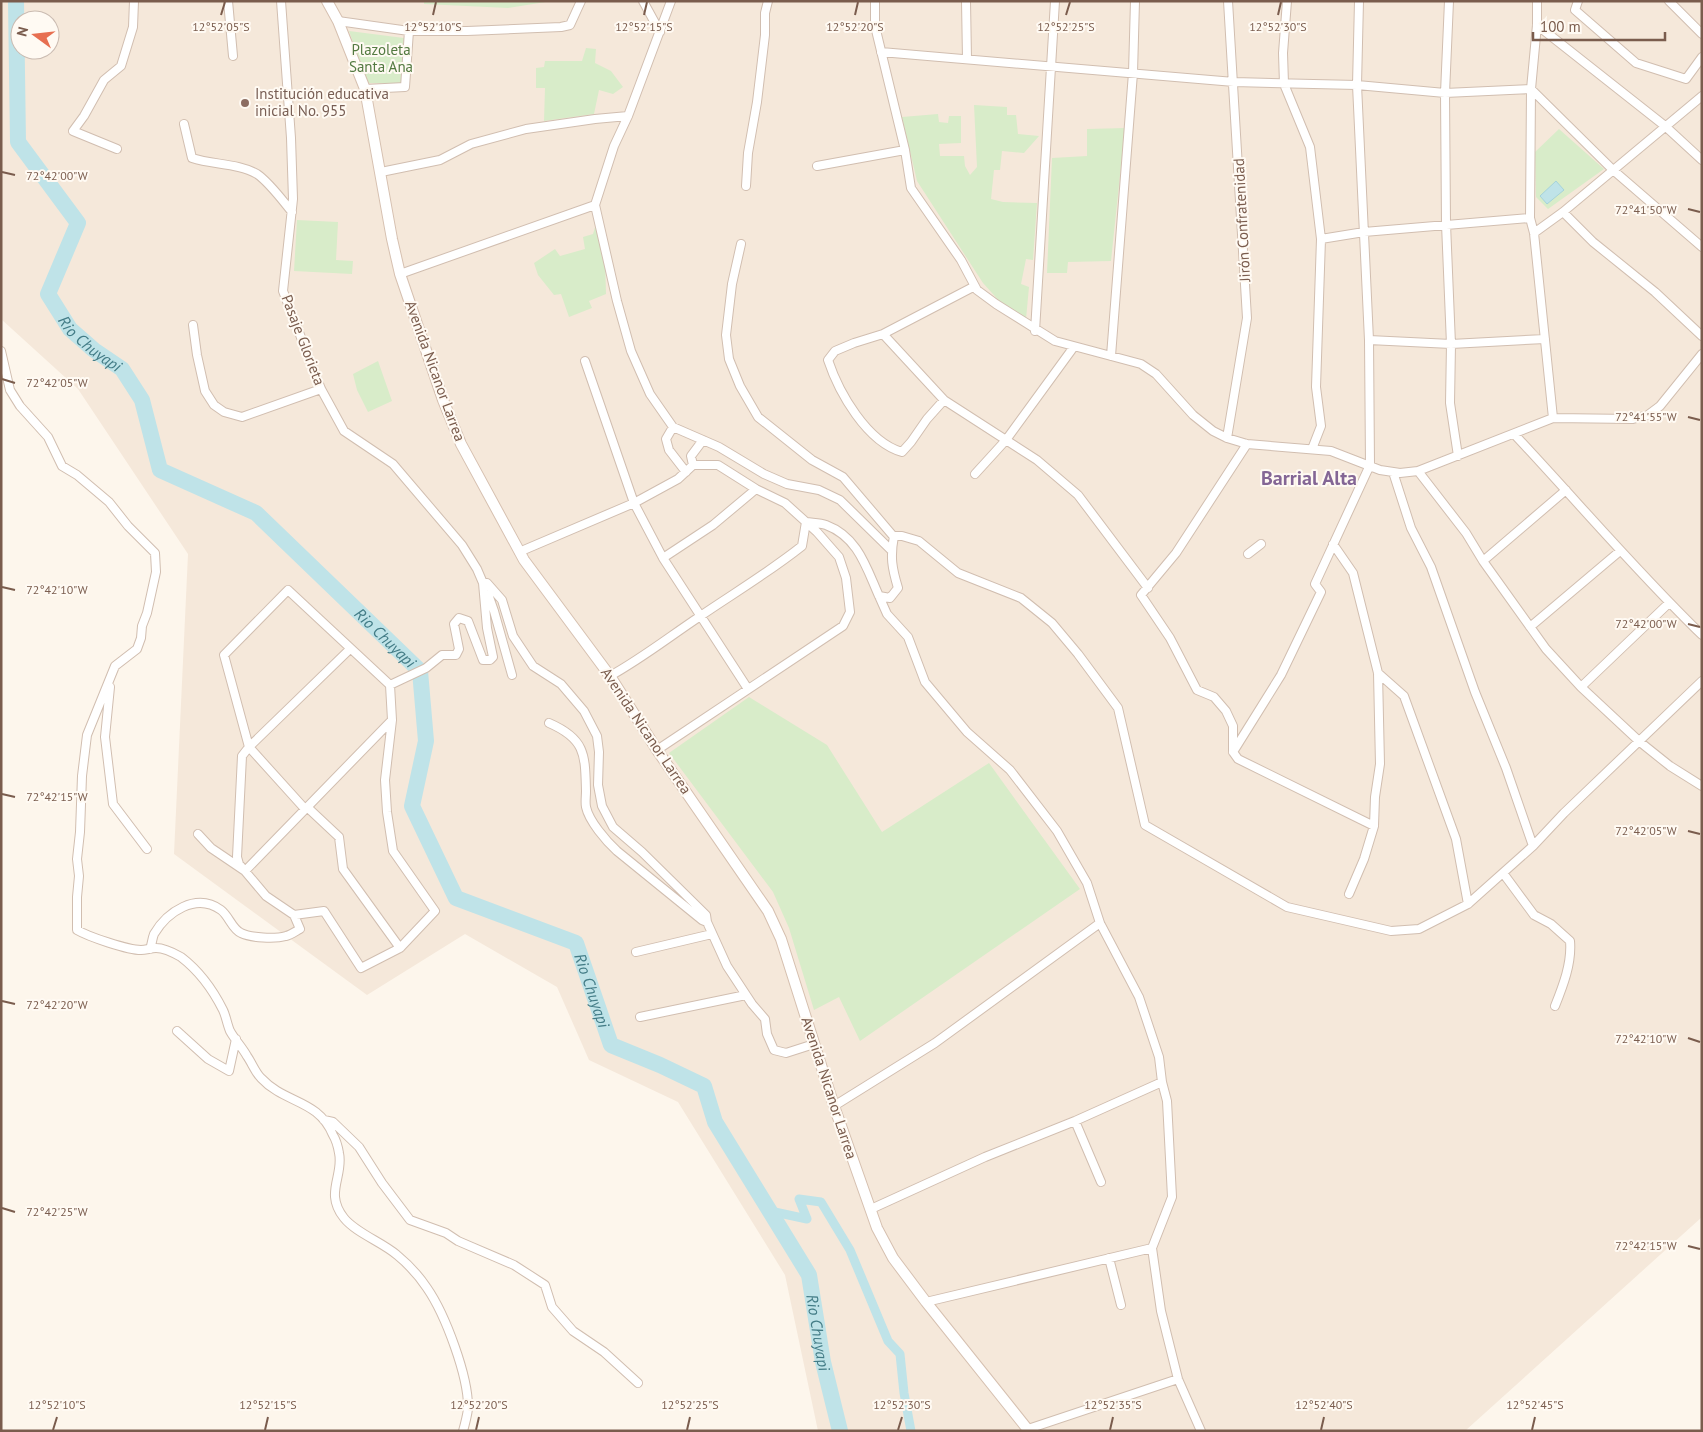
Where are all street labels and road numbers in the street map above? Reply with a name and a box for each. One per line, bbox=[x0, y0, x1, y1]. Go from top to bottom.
street label: Jirón Confratenidad bbox=[1229, 158, 1254, 283]
street label: Pasaje Glorieta bbox=[277, 292, 329, 388]
street label: Avenida Nicanor Larrea bbox=[401, 298, 470, 444]
street label: Avenida Nicanor Larrea bbox=[597, 664, 696, 798]
street label: Avenida Nicanor Larrea bbox=[797, 1014, 861, 1161]

